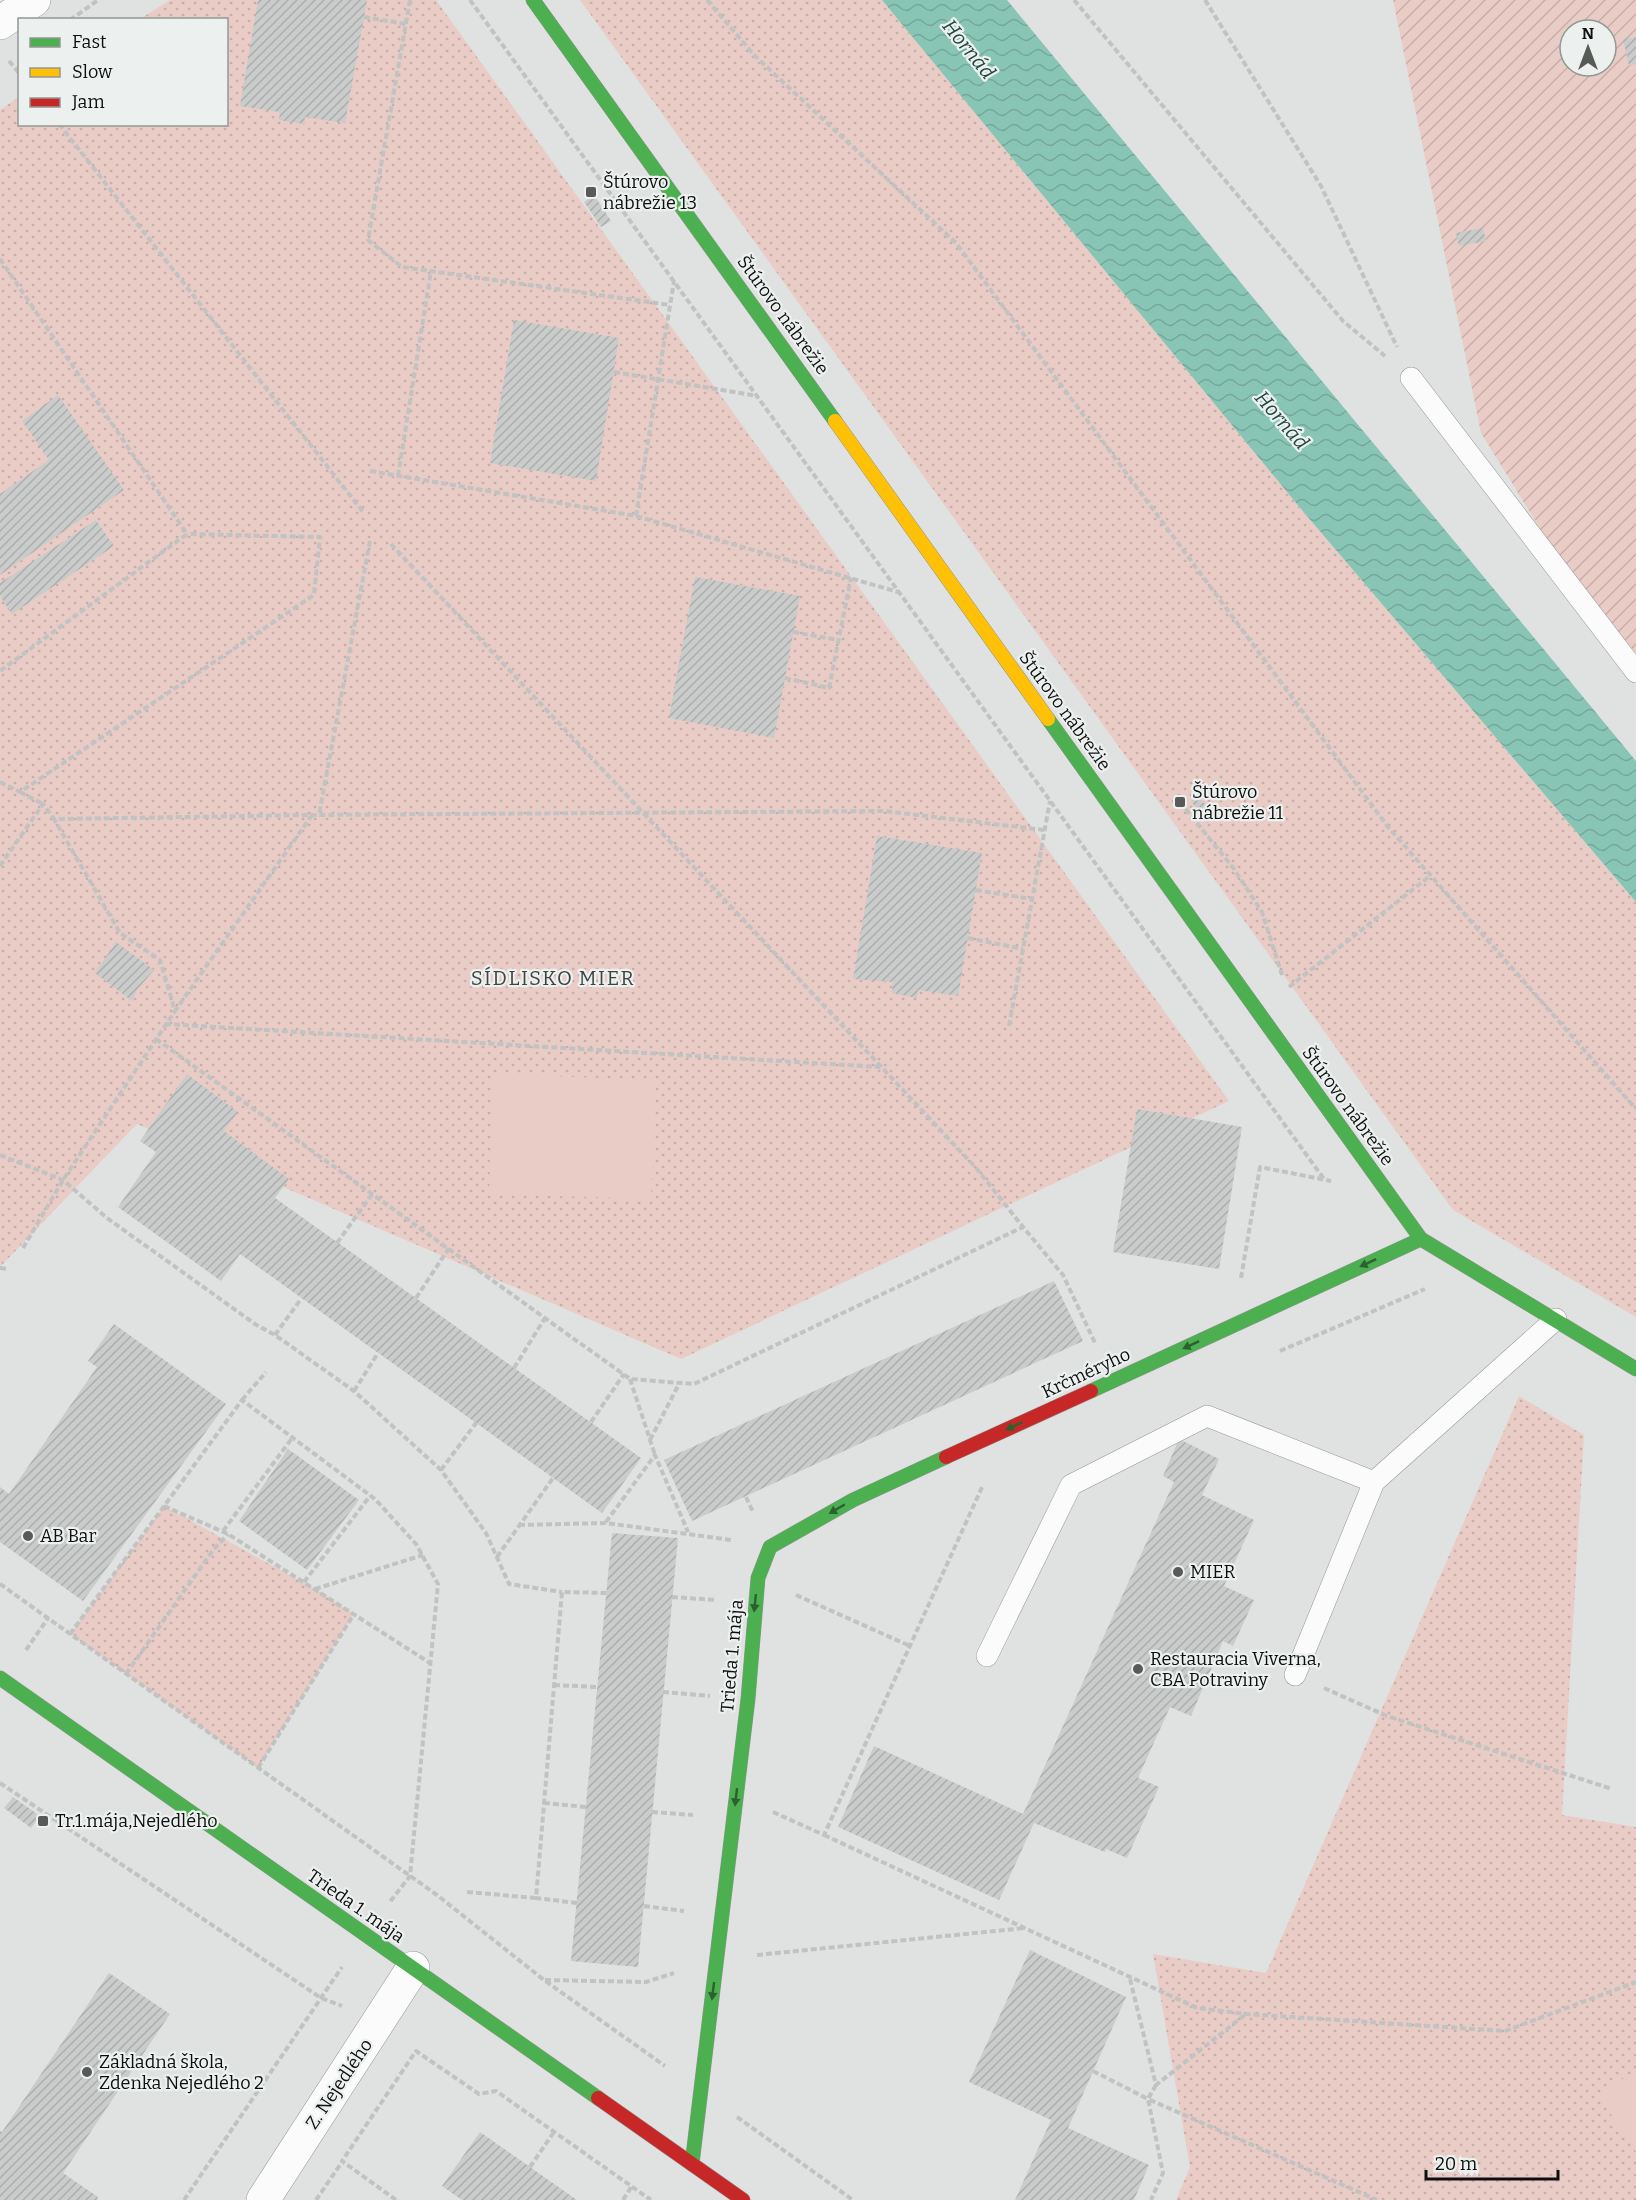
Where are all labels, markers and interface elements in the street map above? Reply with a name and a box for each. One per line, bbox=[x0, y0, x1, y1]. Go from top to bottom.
water label: Hornád bbox=[938, 14, 1000, 84]
legend bbox=[18, 18, 228, 126]
north arrow bbox=[1558, 18, 1618, 78]
text: N bbox=[1582, 24, 1594, 43]
text: Fast bbox=[72, 31, 107, 53]
text: Slow bbox=[72, 61, 113, 83]
text: Jam bbox=[71, 91, 105, 113]
place label: Štúrovo nábrežie 13 bbox=[603, 171, 697, 214]
marker: Štúrovo nábrežie 13 bbox=[584, 185, 598, 199]
street label: Štúrovo nábrežie bbox=[732, 251, 834, 379]
water label: Hornád bbox=[1250, 386, 1314, 454]
street label: Štúrovo nábrežie bbox=[1014, 647, 1116, 775]
place label: Štúrovo nábrežie 11 bbox=[1192, 781, 1284, 824]
marker: Štúrovo nábrežie 11 bbox=[1173, 795, 1187, 809]
district label: SÍDLISKO MIER bbox=[471, 966, 635, 990]
street label: Štúrovo nábrežie bbox=[1297, 1042, 1399, 1170]
one-way arrow bbox=[1359, 1259, 1377, 1269]
one-way arrow bbox=[1181, 1340, 1199, 1350]
street label: Krčméryho bbox=[1038, 1343, 1134, 1403]
one-way arrow bbox=[1005, 1422, 1022, 1431]
one-way arrow bbox=[828, 1504, 845, 1514]
place label: AB Bar bbox=[40, 1525, 96, 1547]
marker: AB Bar bbox=[21, 1529, 35, 1543]
place label: MIER bbox=[1190, 1561, 1236, 1583]
marker: MIER bbox=[1171, 1565, 1185, 1579]
one-way arrow bbox=[750, 1594, 760, 1613]
street label: Trieda 1. mája bbox=[716, 1598, 748, 1713]
place label: Restauracia Viverna, CBA Potraviny bbox=[1150, 1648, 1321, 1691]
marker: Restauracia Viverna, CBA Potraviny bbox=[1131, 1662, 1145, 1676]
one-way arrow bbox=[731, 1788, 740, 1807]
place label: Tr.1.mája,Nejedlého bbox=[55, 1810, 218, 1832]
marker: Tr.1.mája,Nejedlého bbox=[36, 1814, 50, 1828]
street label: Trieda 1. mája bbox=[303, 1864, 409, 1948]
one-way arrow bbox=[708, 1982, 718, 2001]
street label: Z. Nejedlého bbox=[301, 2035, 377, 2133]
place label: Základná škola, Zdenka Nejedlého 2 bbox=[99, 2051, 264, 2094]
marker: Základná škola, Zdenka Nejedlého 2 bbox=[80, 2065, 94, 2079]
scale bar bbox=[1426, 2143, 1558, 2181]
text: 20 m bbox=[1435, 2153, 1477, 2175]

